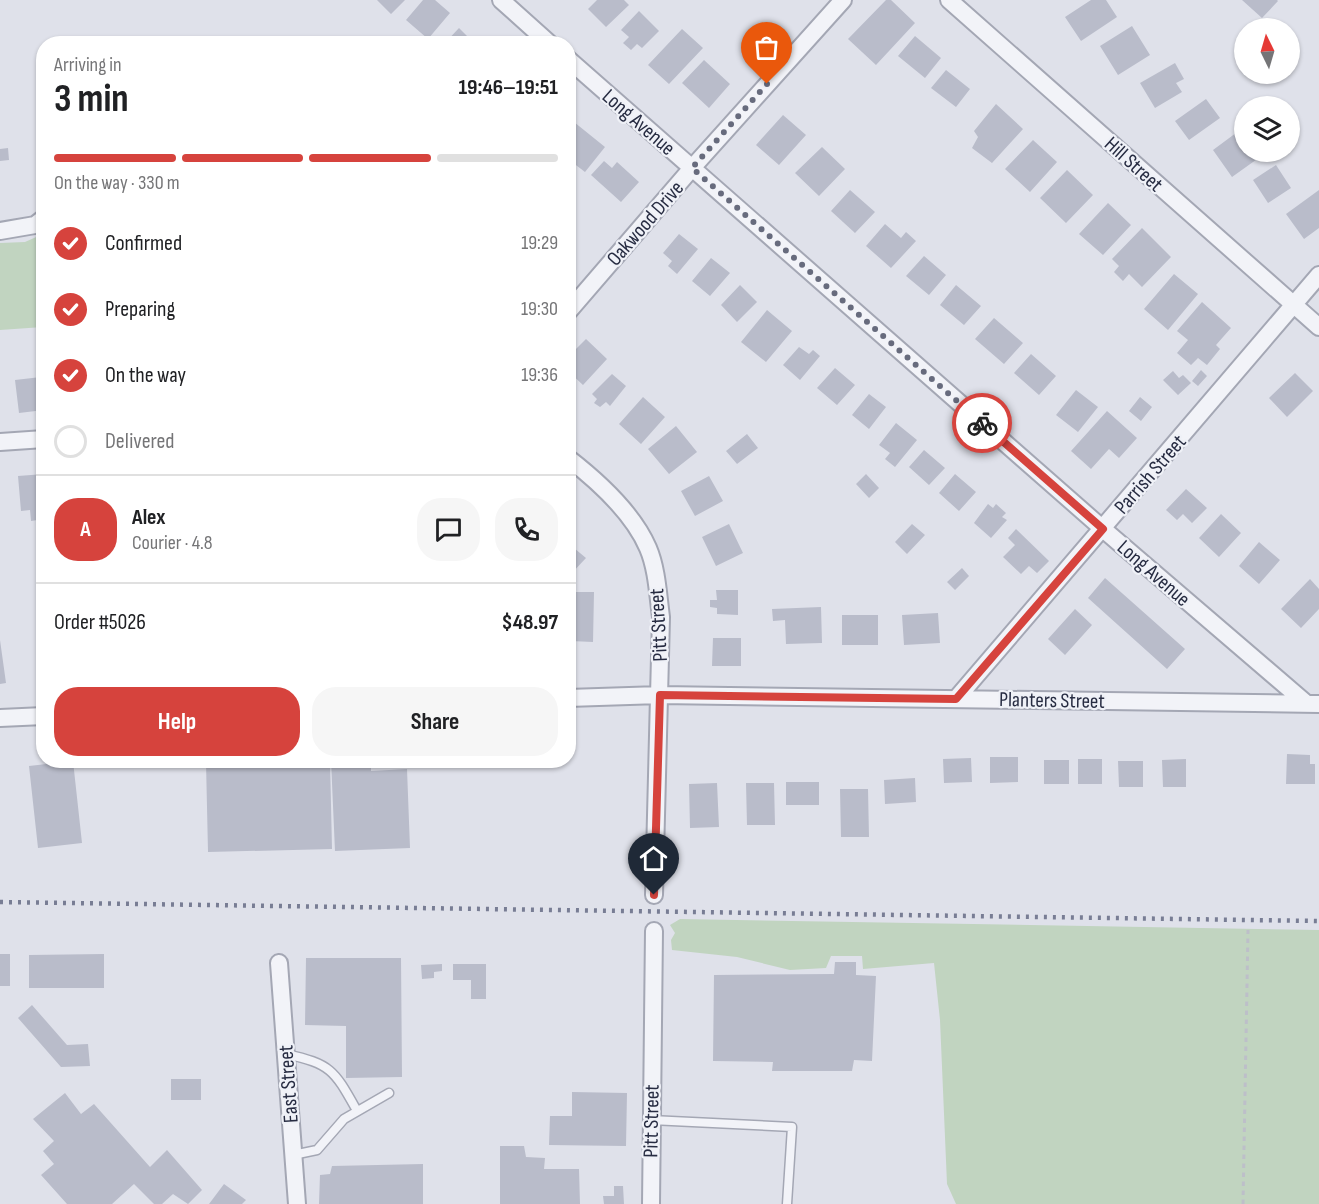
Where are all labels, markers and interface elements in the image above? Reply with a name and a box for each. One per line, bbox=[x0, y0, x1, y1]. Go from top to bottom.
north arrow bbox=[1234, 18, 1300, 84]
map controls bbox=[1234, 18, 1300, 162]
pin bbox=[741, 22, 792, 84]
icon: bag bbox=[750, 31, 783, 64]
text: Arriving in bbox=[54, 53, 122, 77]
text: 19:46–19:51 bbox=[458, 74, 558, 101]
text: 3 min bbox=[54, 76, 129, 123]
street label: Long Avenue bbox=[597, 84, 680, 161]
button: layers bbox=[1234, 96, 1300, 162]
street label: Hill Street bbox=[1099, 132, 1168, 197]
text: On the way · 330 m bbox=[54, 171, 180, 195]
street label: Oakwood Drive bbox=[602, 176, 689, 271]
icon: check bbox=[54, 227, 87, 260]
text: Confirmed bbox=[105, 230, 182, 257]
text: 19:29 bbox=[521, 231, 558, 255]
icon: check bbox=[54, 293, 87, 326]
text: Preparing bbox=[105, 296, 175, 323]
text: 19:30 bbox=[521, 297, 558, 321]
icon: check bbox=[54, 359, 87, 392]
text: On the way bbox=[105, 362, 186, 389]
text: 19:36 bbox=[521, 363, 558, 387]
courier bbox=[952, 393, 1012, 453]
icon: bike bbox=[966, 407, 999, 440]
text: Delivered bbox=[105, 428, 174, 455]
street label: Parrish Street bbox=[1109, 430, 1192, 519]
button: chat bbox=[417, 498, 480, 561]
button: phone bbox=[495, 498, 558, 561]
text: Alex bbox=[132, 504, 165, 531]
text: A bbox=[80, 516, 91, 543]
text: Courier · 4.8 bbox=[132, 531, 213, 555]
street label: Long Avenue bbox=[1112, 535, 1195, 612]
street label: Pitt Street bbox=[644, 588, 673, 662]
text: Order #5026 bbox=[54, 609, 146, 636]
text: $48.97 bbox=[501, 609, 558, 636]
button: Help bbox=[54, 687, 300, 756]
button: Share bbox=[312, 687, 558, 756]
street label: Planters Street bbox=[999, 687, 1105, 714]
pin bbox=[628, 833, 679, 895]
icon: home bbox=[637, 842, 670, 875]
street label: East Street bbox=[273, 1044, 304, 1124]
street label: Pitt Street bbox=[638, 1084, 665, 1158]

